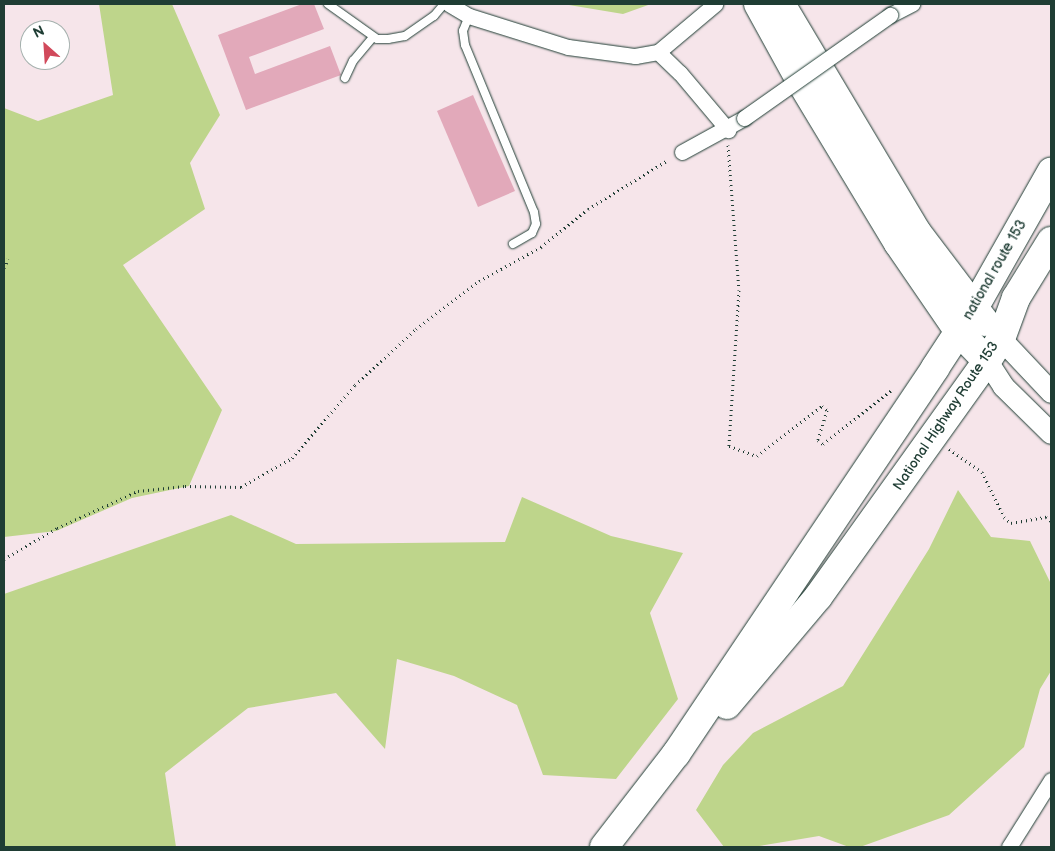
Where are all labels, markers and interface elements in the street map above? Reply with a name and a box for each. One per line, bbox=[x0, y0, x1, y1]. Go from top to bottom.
north arrow bbox=[20, 20, 70, 70]
text: N bbox=[30, 22, 47, 42]
street label: national route 153 bbox=[960, 217, 1030, 323]
street label: National Highway Route 153 bbox=[890, 338, 1002, 494]

